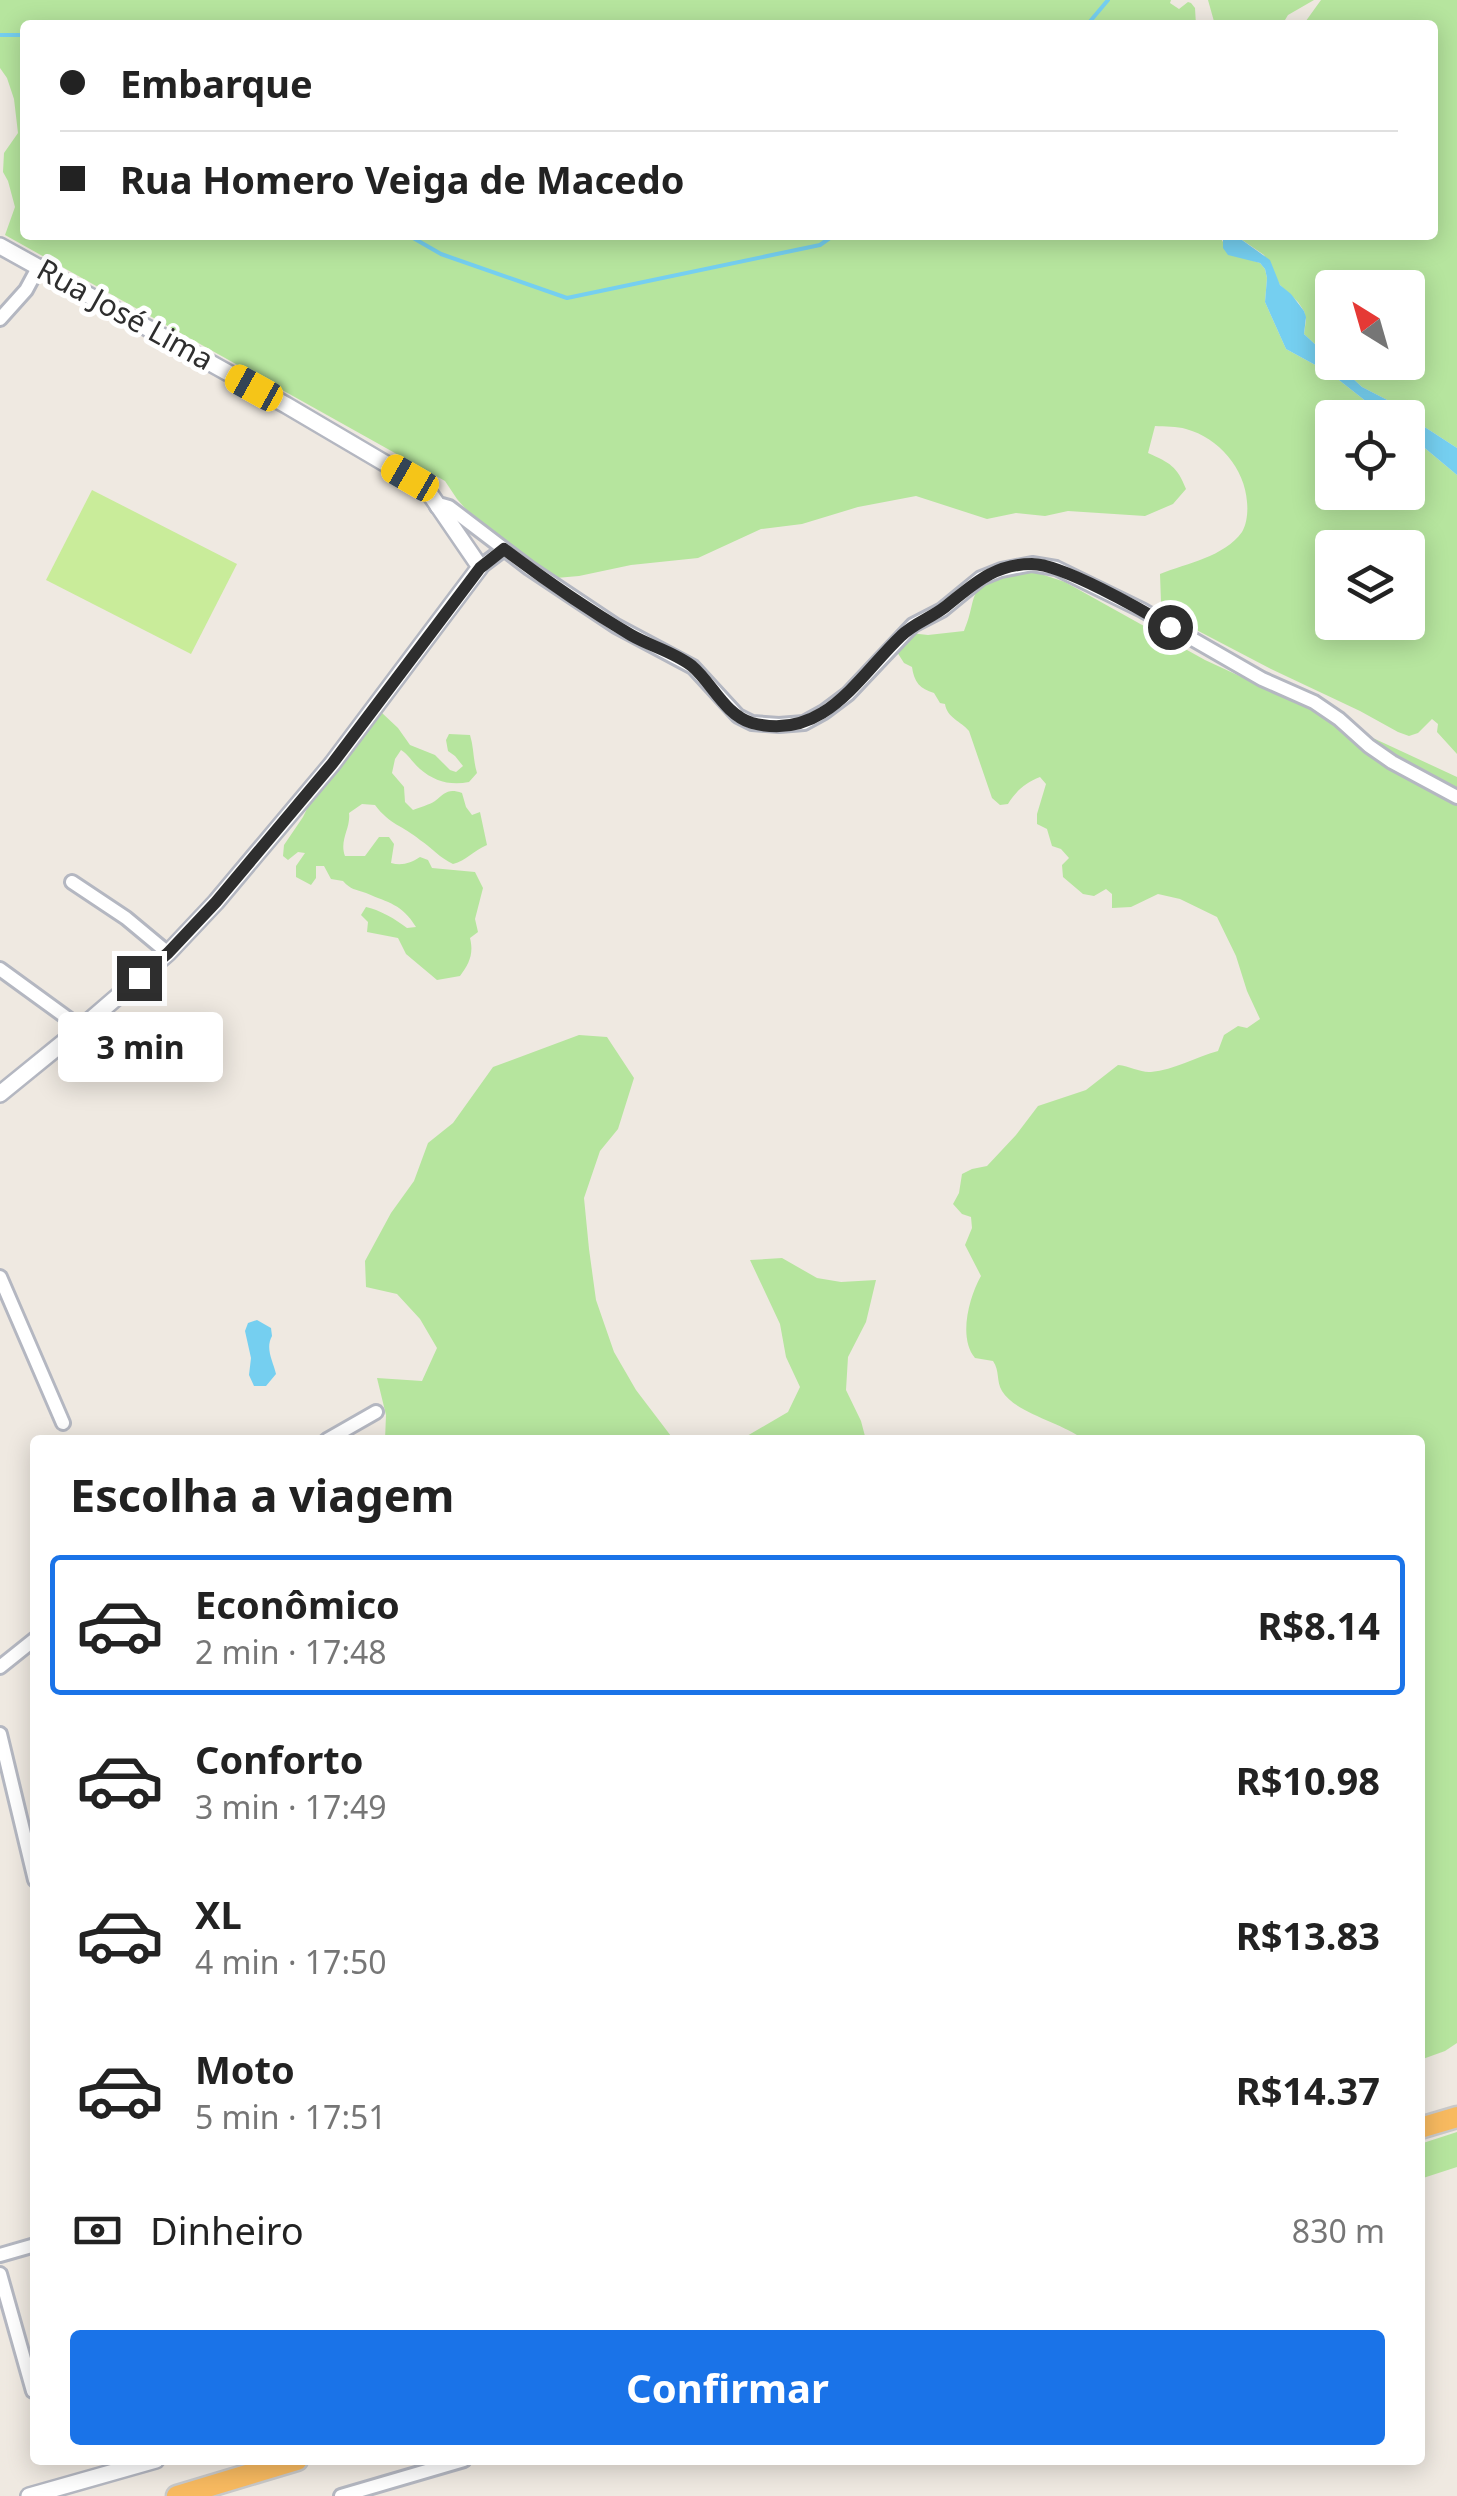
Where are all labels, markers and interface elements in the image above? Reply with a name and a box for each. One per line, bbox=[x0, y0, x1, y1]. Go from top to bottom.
text: Embarque bbox=[120, 57, 313, 109]
text: Rua Homero Veiga de Macedo bbox=[120, 153, 685, 205]
street label: Rua José Lima bbox=[30, 248, 221, 379]
north arrow bbox=[1315, 270, 1425, 380]
map controls bbox=[1315, 270, 1425, 640]
car bbox=[220, 360, 288, 416]
button: locate bbox=[1315, 400, 1425, 510]
car bbox=[377, 450, 443, 506]
button: layers bbox=[1315, 530, 1425, 640]
route start bbox=[1148, 605, 1193, 650]
route end bbox=[117, 956, 162, 1001]
callout: 3 min bbox=[56, 1013, 222, 1083]
text: 3 min bbox=[96, 1025, 185, 1068]
text: Escolha a viagem bbox=[70, 1464, 454, 1525]
text: Econômico bbox=[195, 1578, 400, 1630]
icon: car bbox=[75, 1580, 165, 1670]
text: R$8.14 bbox=[1257, 1599, 1380, 1651]
text: 2 min · 17:48 bbox=[195, 1630, 387, 1673]
text: Conforto bbox=[195, 1733, 364, 1785]
icon: car bbox=[75, 1735, 165, 1825]
text: R$10.98 bbox=[1236, 1754, 1380, 1806]
text: 3 min · 17:49 bbox=[195, 1785, 387, 1828]
text: XL bbox=[195, 1888, 242, 1940]
icon: car bbox=[75, 1890, 165, 1980]
text: R$13.83 bbox=[1236, 1909, 1380, 1961]
text: 4 min · 17:50 bbox=[195, 1940, 387, 1983]
text: Moto bbox=[195, 2043, 295, 2095]
icon: car bbox=[75, 2045, 165, 2135]
text: R$14.37 bbox=[1236, 2064, 1380, 2116]
text: 5 min · 17:51 bbox=[195, 2095, 387, 2138]
icon: cash bbox=[70, 2203, 125, 2258]
text: Dinheiro bbox=[150, 2204, 304, 2256]
text: 830 m bbox=[1292, 2209, 1385, 2252]
button: Confirmar bbox=[70, 2330, 1385, 2445]

